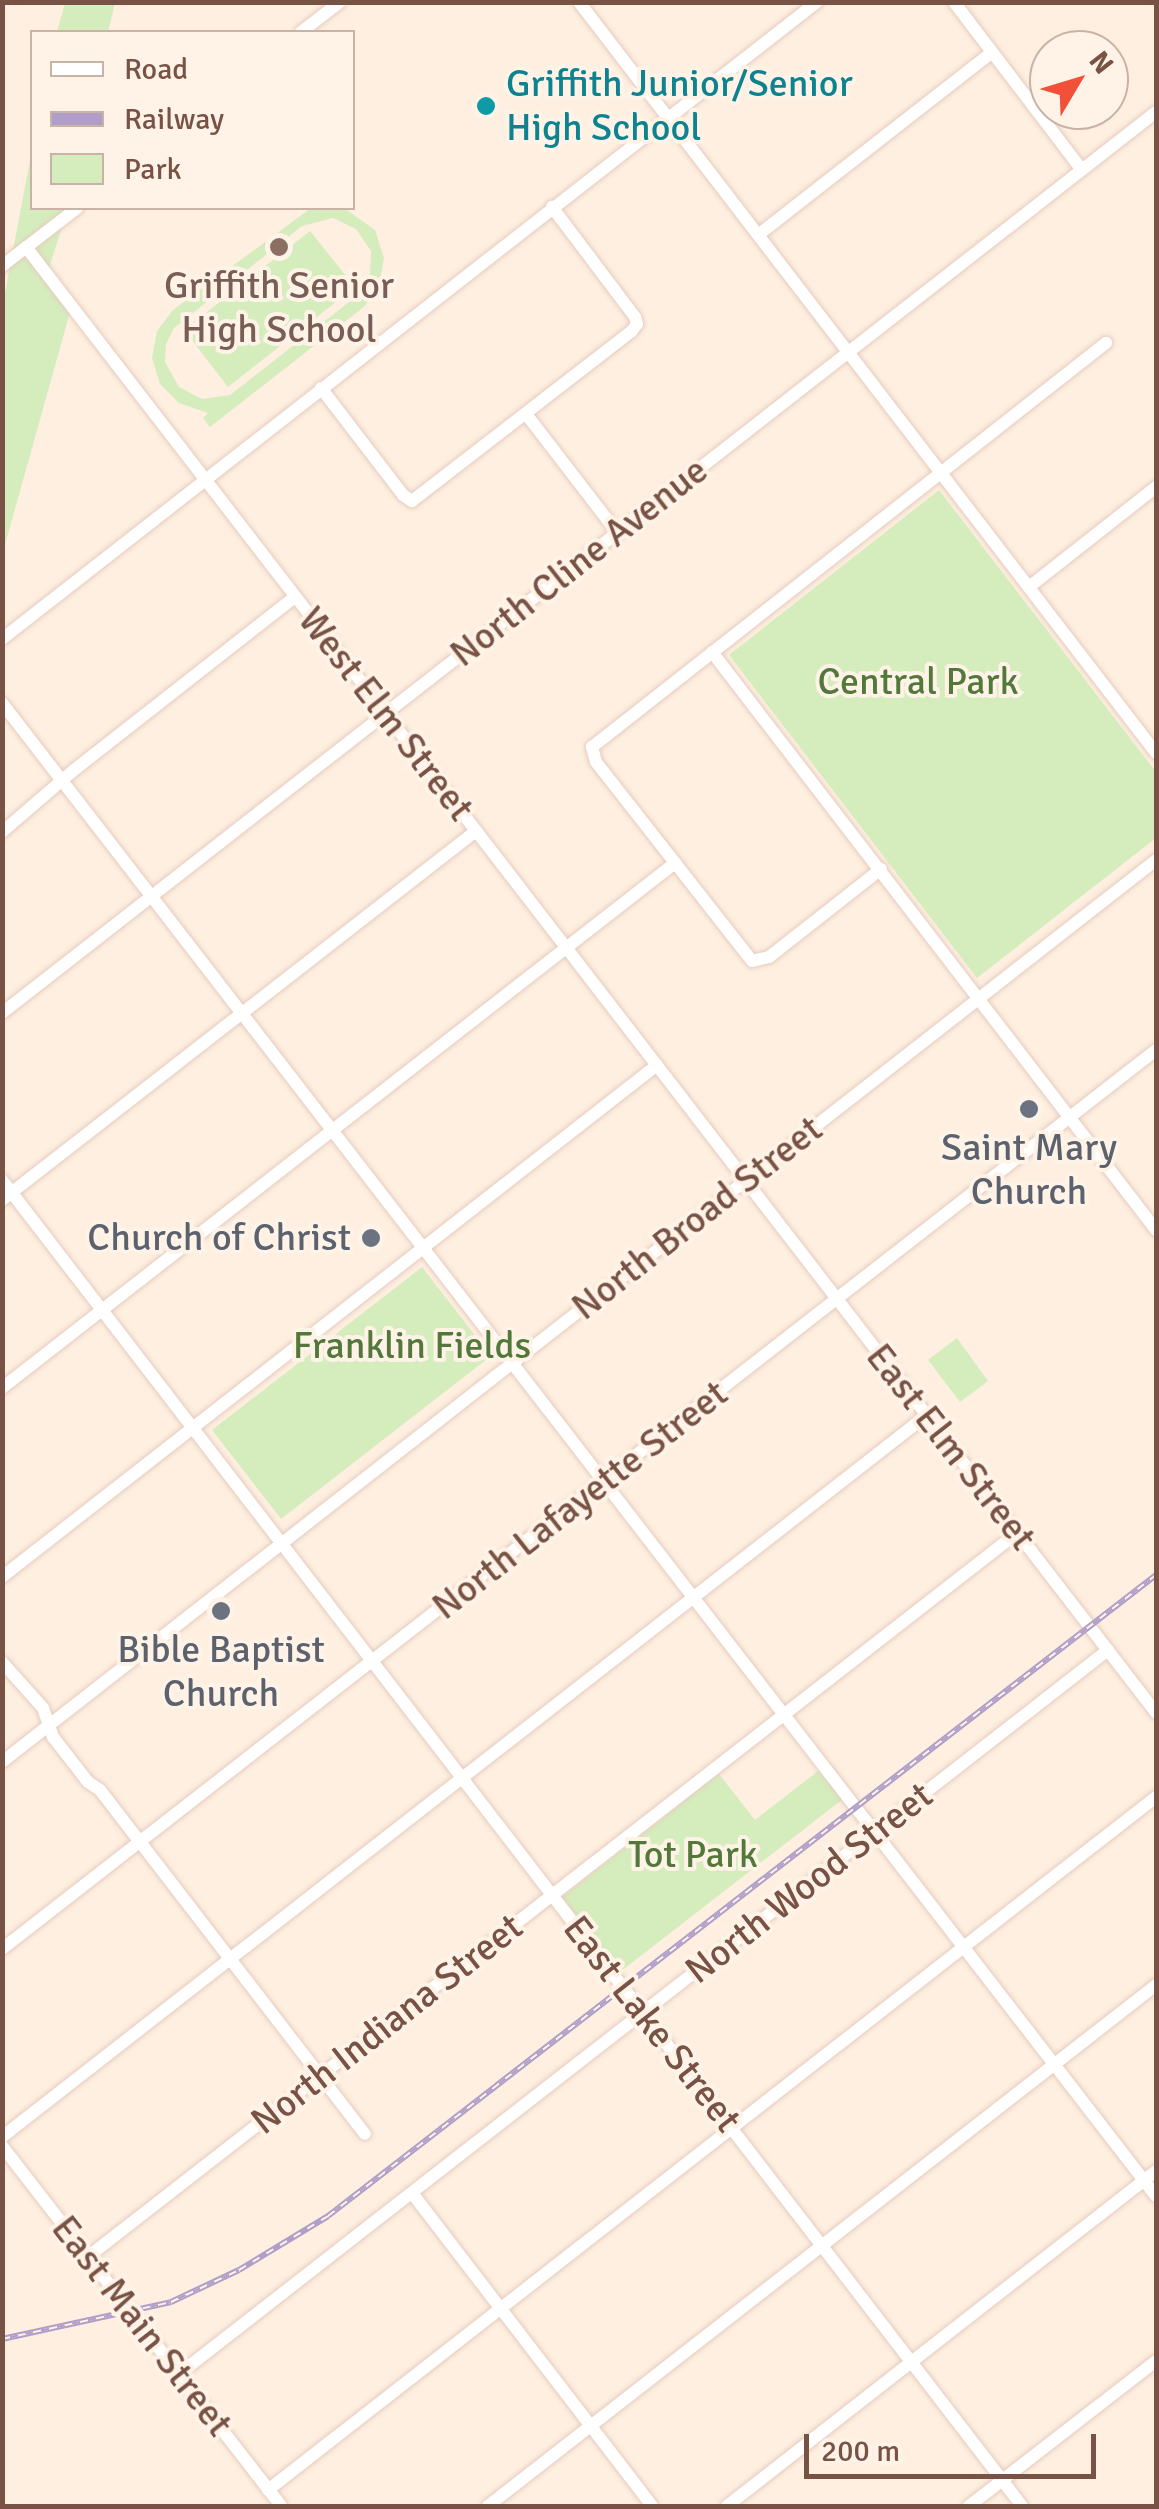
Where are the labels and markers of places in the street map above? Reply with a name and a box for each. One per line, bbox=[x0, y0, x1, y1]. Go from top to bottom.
place label: Griffith Junior/Senior High School bbox=[506, 61, 853, 150]
marker: Griffith Junior/Senior High School bbox=[475, 95, 497, 117]
marker: Griffith Senior High School bbox=[268, 236, 290, 258]
place label: Griffith Senior High School bbox=[164, 263, 394, 352]
marker: Saint Mary Church bbox=[1018, 1098, 1040, 1120]
place label: Saint Mary Church bbox=[941, 1125, 1117, 1214]
place label: Church of Christ bbox=[87, 1215, 351, 1261]
marker: Church of Christ bbox=[360, 1227, 382, 1249]
marker: Bible Baptist Church bbox=[210, 1600, 232, 1622]
place label: Bible Baptist Church bbox=[117, 1627, 325, 1716]

